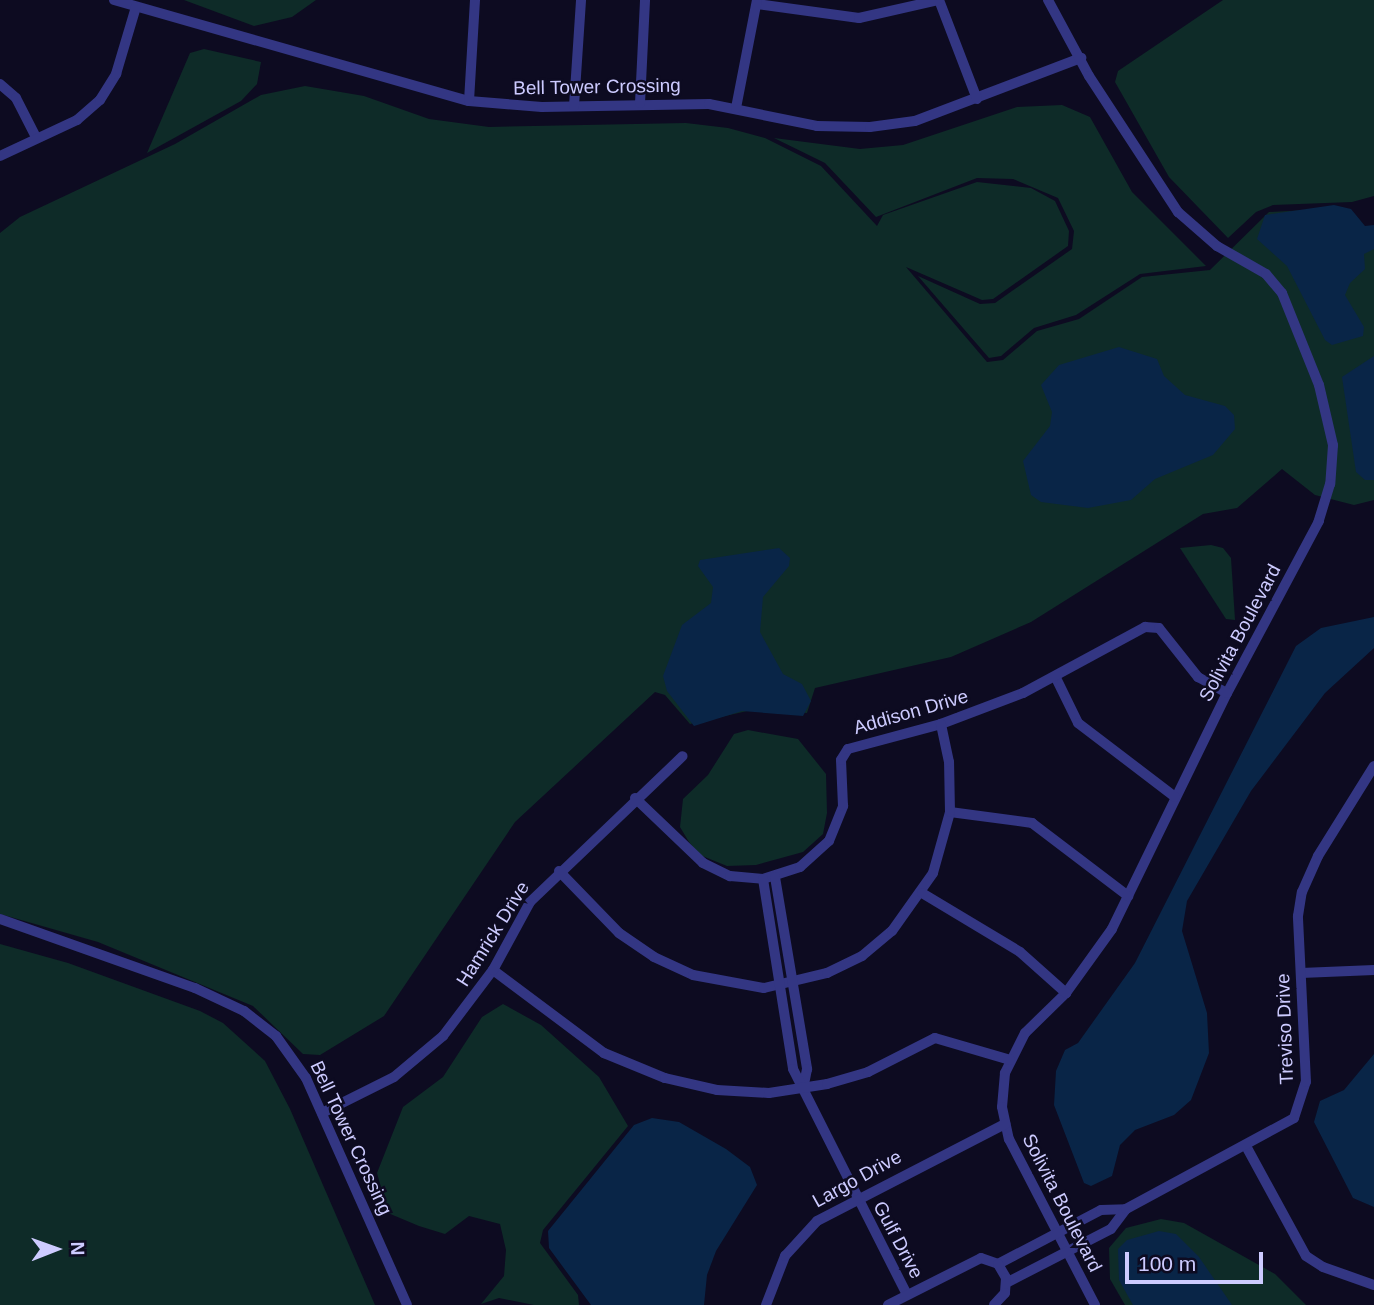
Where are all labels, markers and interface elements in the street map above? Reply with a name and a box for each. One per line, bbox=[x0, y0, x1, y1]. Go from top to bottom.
street label: Bell Tower Crossing bbox=[513, 74, 681, 100]
street label: Solivita Boulevard bbox=[1194, 561, 1286, 705]
street label: Addison Drive bbox=[851, 685, 971, 739]
street label: Hamrick Drive bbox=[452, 877, 534, 991]
street label: Treviso Drive bbox=[1272, 973, 1298, 1085]
street label: Bell Tower Crossing bbox=[305, 1057, 397, 1219]
street label: Solivita Boulevard bbox=[1017, 1130, 1107, 1276]
street label: Largo Drive bbox=[809, 1145, 905, 1213]
street label: Gulf Drive bbox=[868, 1197, 928, 1283]
north arrow bbox=[21, 1214, 91, 1284]
scale bar bbox=[1129, 1238, 1267, 1282]
text: N bbox=[67, 1242, 88, 1256]
text: 100 m bbox=[1138, 1252, 1196, 1275]

